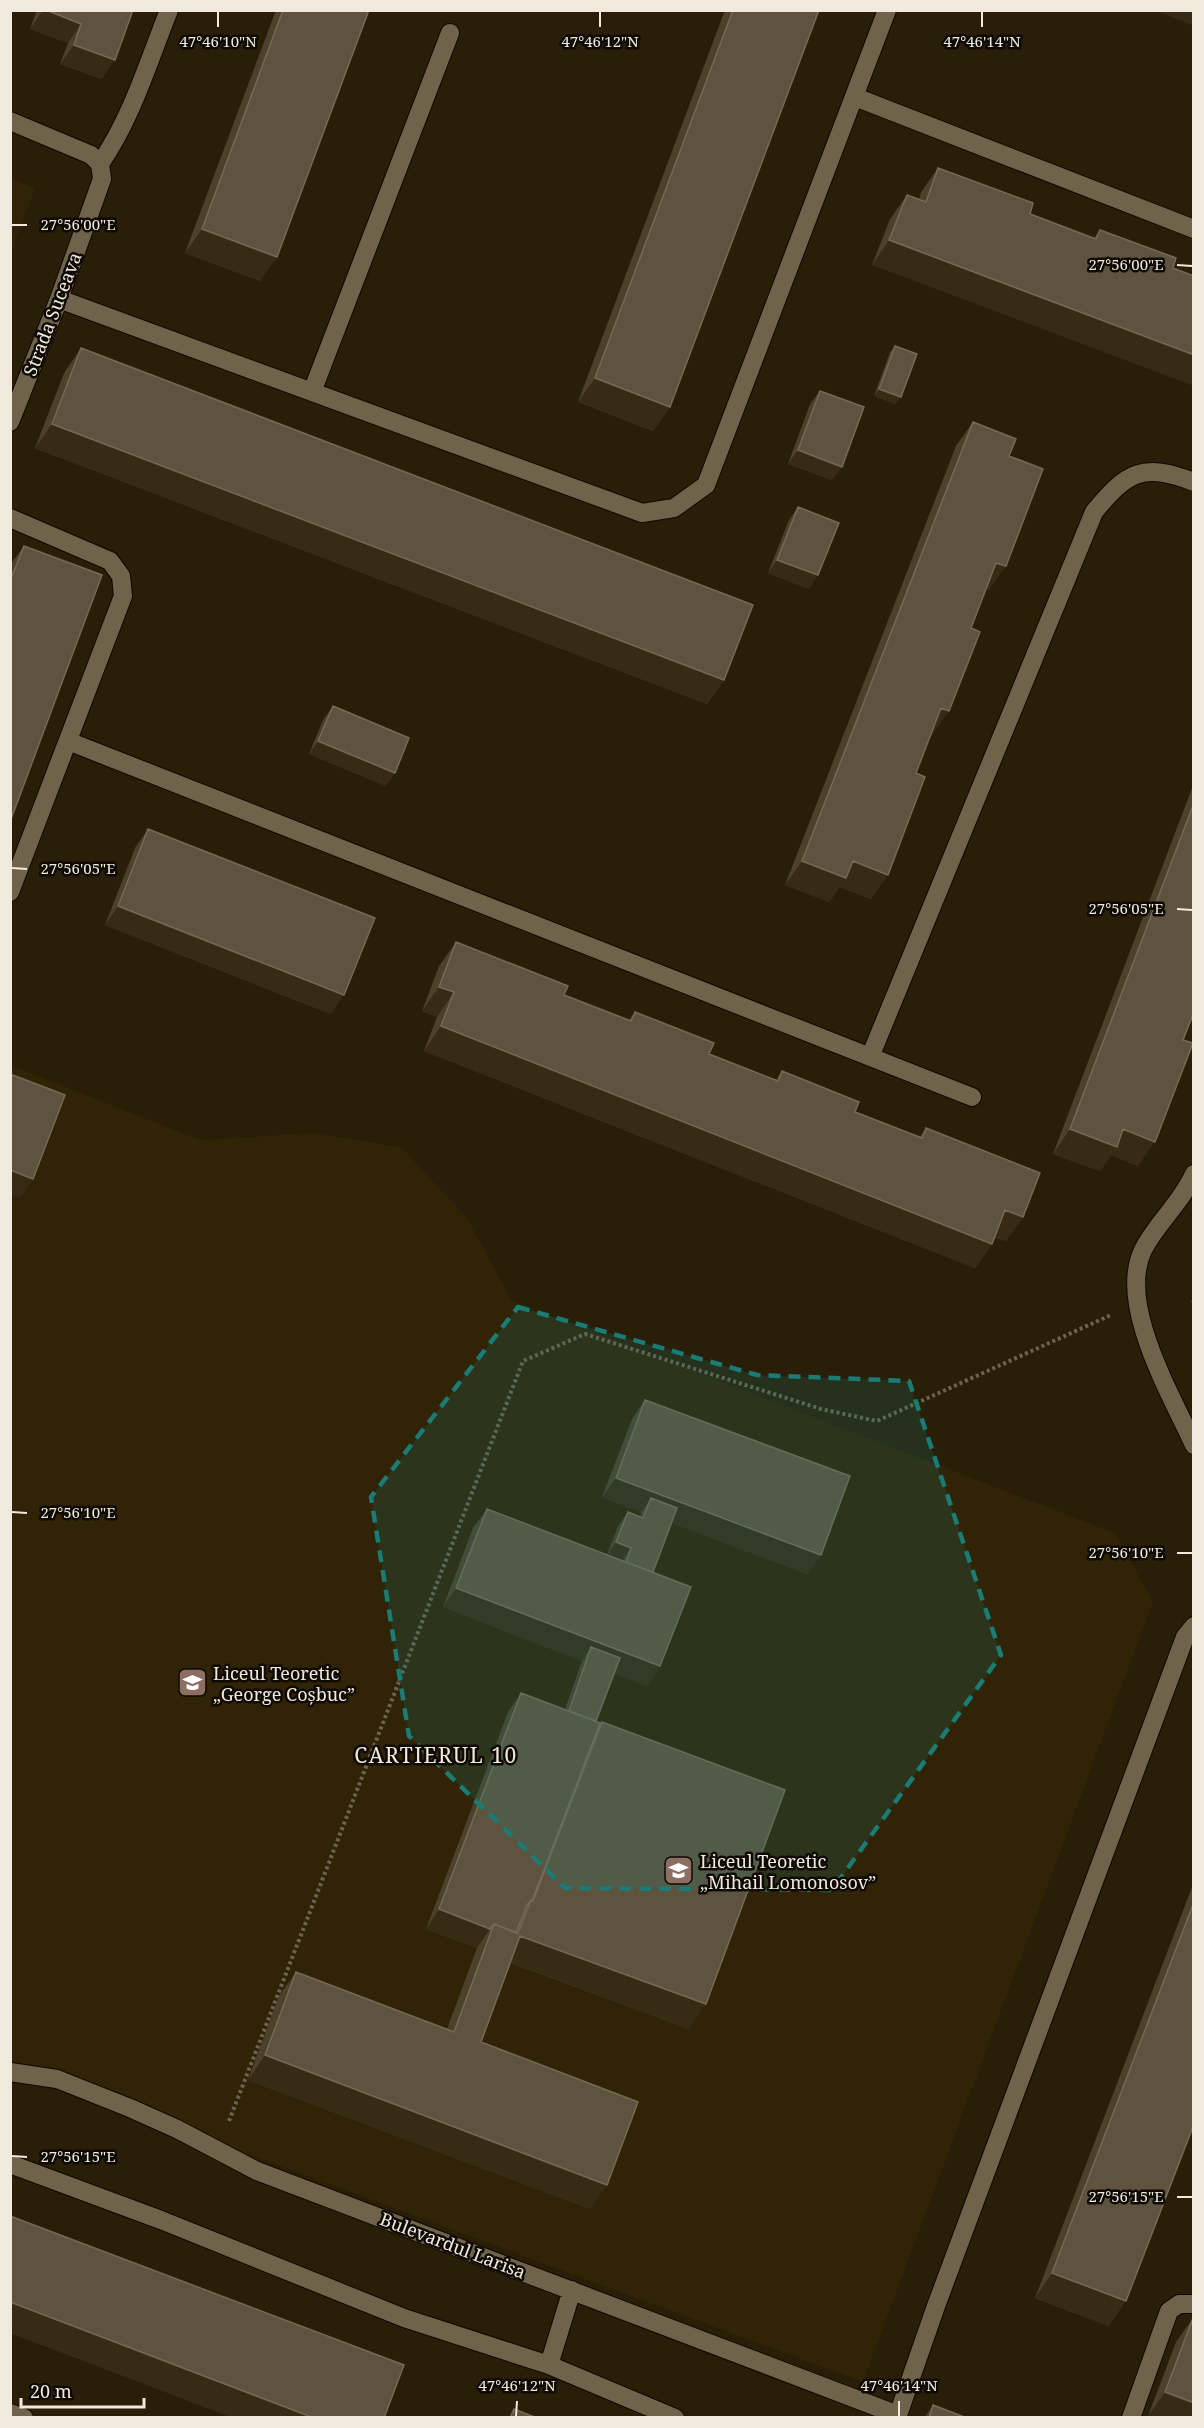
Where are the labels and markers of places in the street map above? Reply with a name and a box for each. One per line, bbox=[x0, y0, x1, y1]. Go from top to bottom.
place label: Liceul Teoretic „George Coșbuc” bbox=[213, 1661, 355, 1706]
school or university icon: Liceul Teoretic „George Coșbuc” bbox=[176, 1667, 208, 1699]
place label: Liceul Teoretic „Mihail Lomonosov” bbox=[700, 1849, 876, 1894]
school or university icon: Liceul Teoretic „Mihail Lomonosov” bbox=[663, 1855, 695, 1887]

